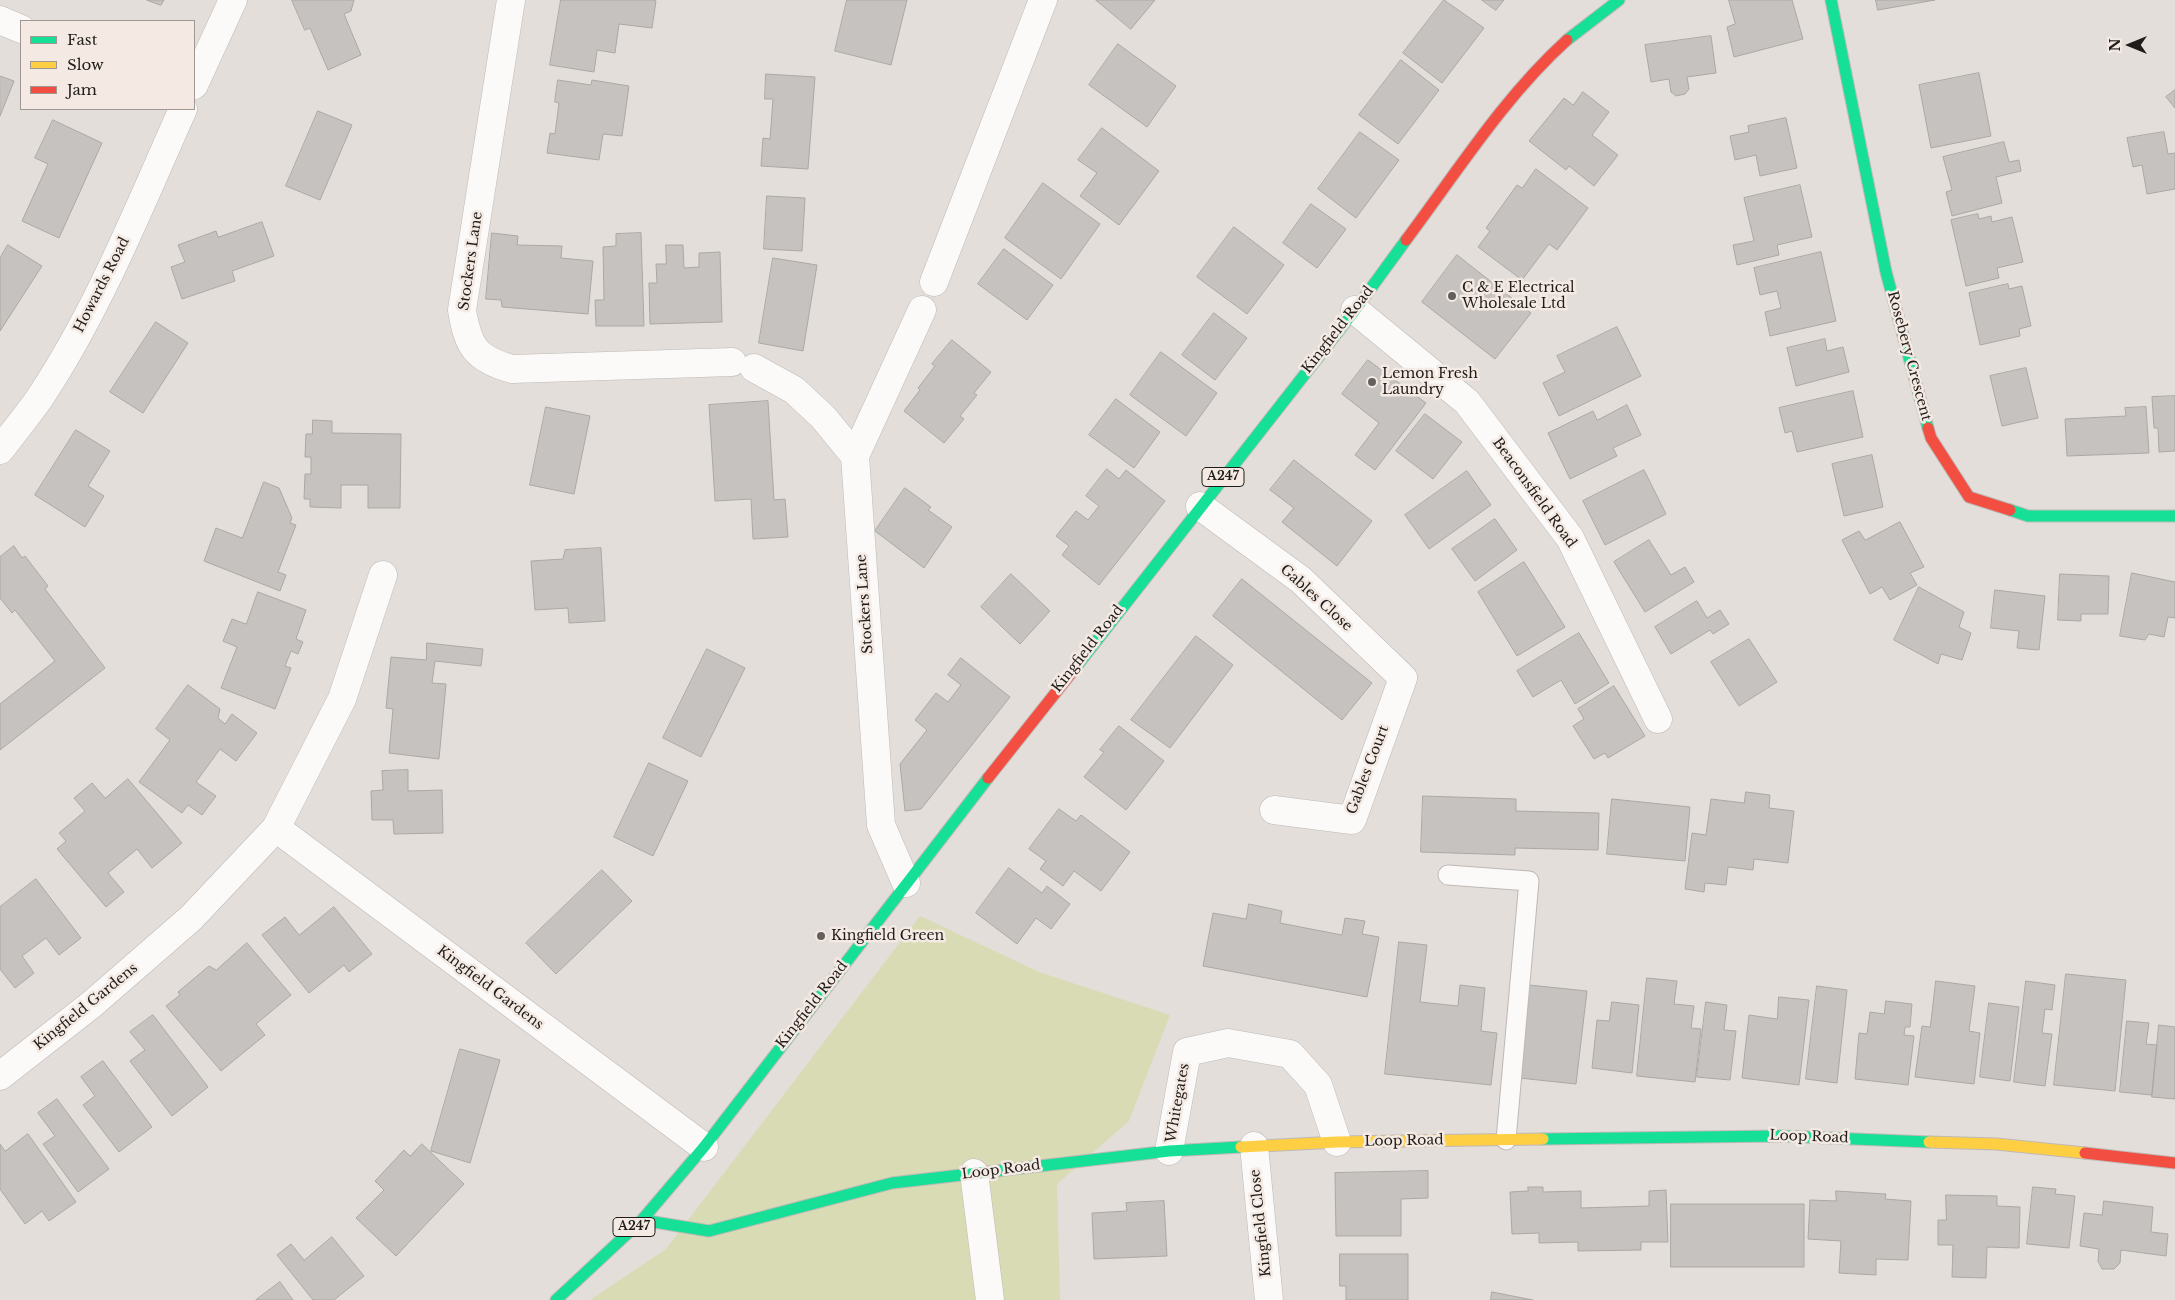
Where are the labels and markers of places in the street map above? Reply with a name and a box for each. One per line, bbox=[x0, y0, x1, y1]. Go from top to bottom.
place label: C & E Electrical Wholesale Ltd bbox=[1462, 280, 1575, 312]
marker: C & E Electrical Wholesale Ltd bbox=[1446, 290, 1458, 302]
place label: Lemon Fresh Laundry bbox=[1382, 366, 1478, 398]
marker: Lemon Fresh Laundry bbox=[1366, 376, 1378, 388]
place label: Kingfield Green bbox=[831, 928, 944, 944]
marker: Kingfield Green bbox=[815, 930, 827, 942]

